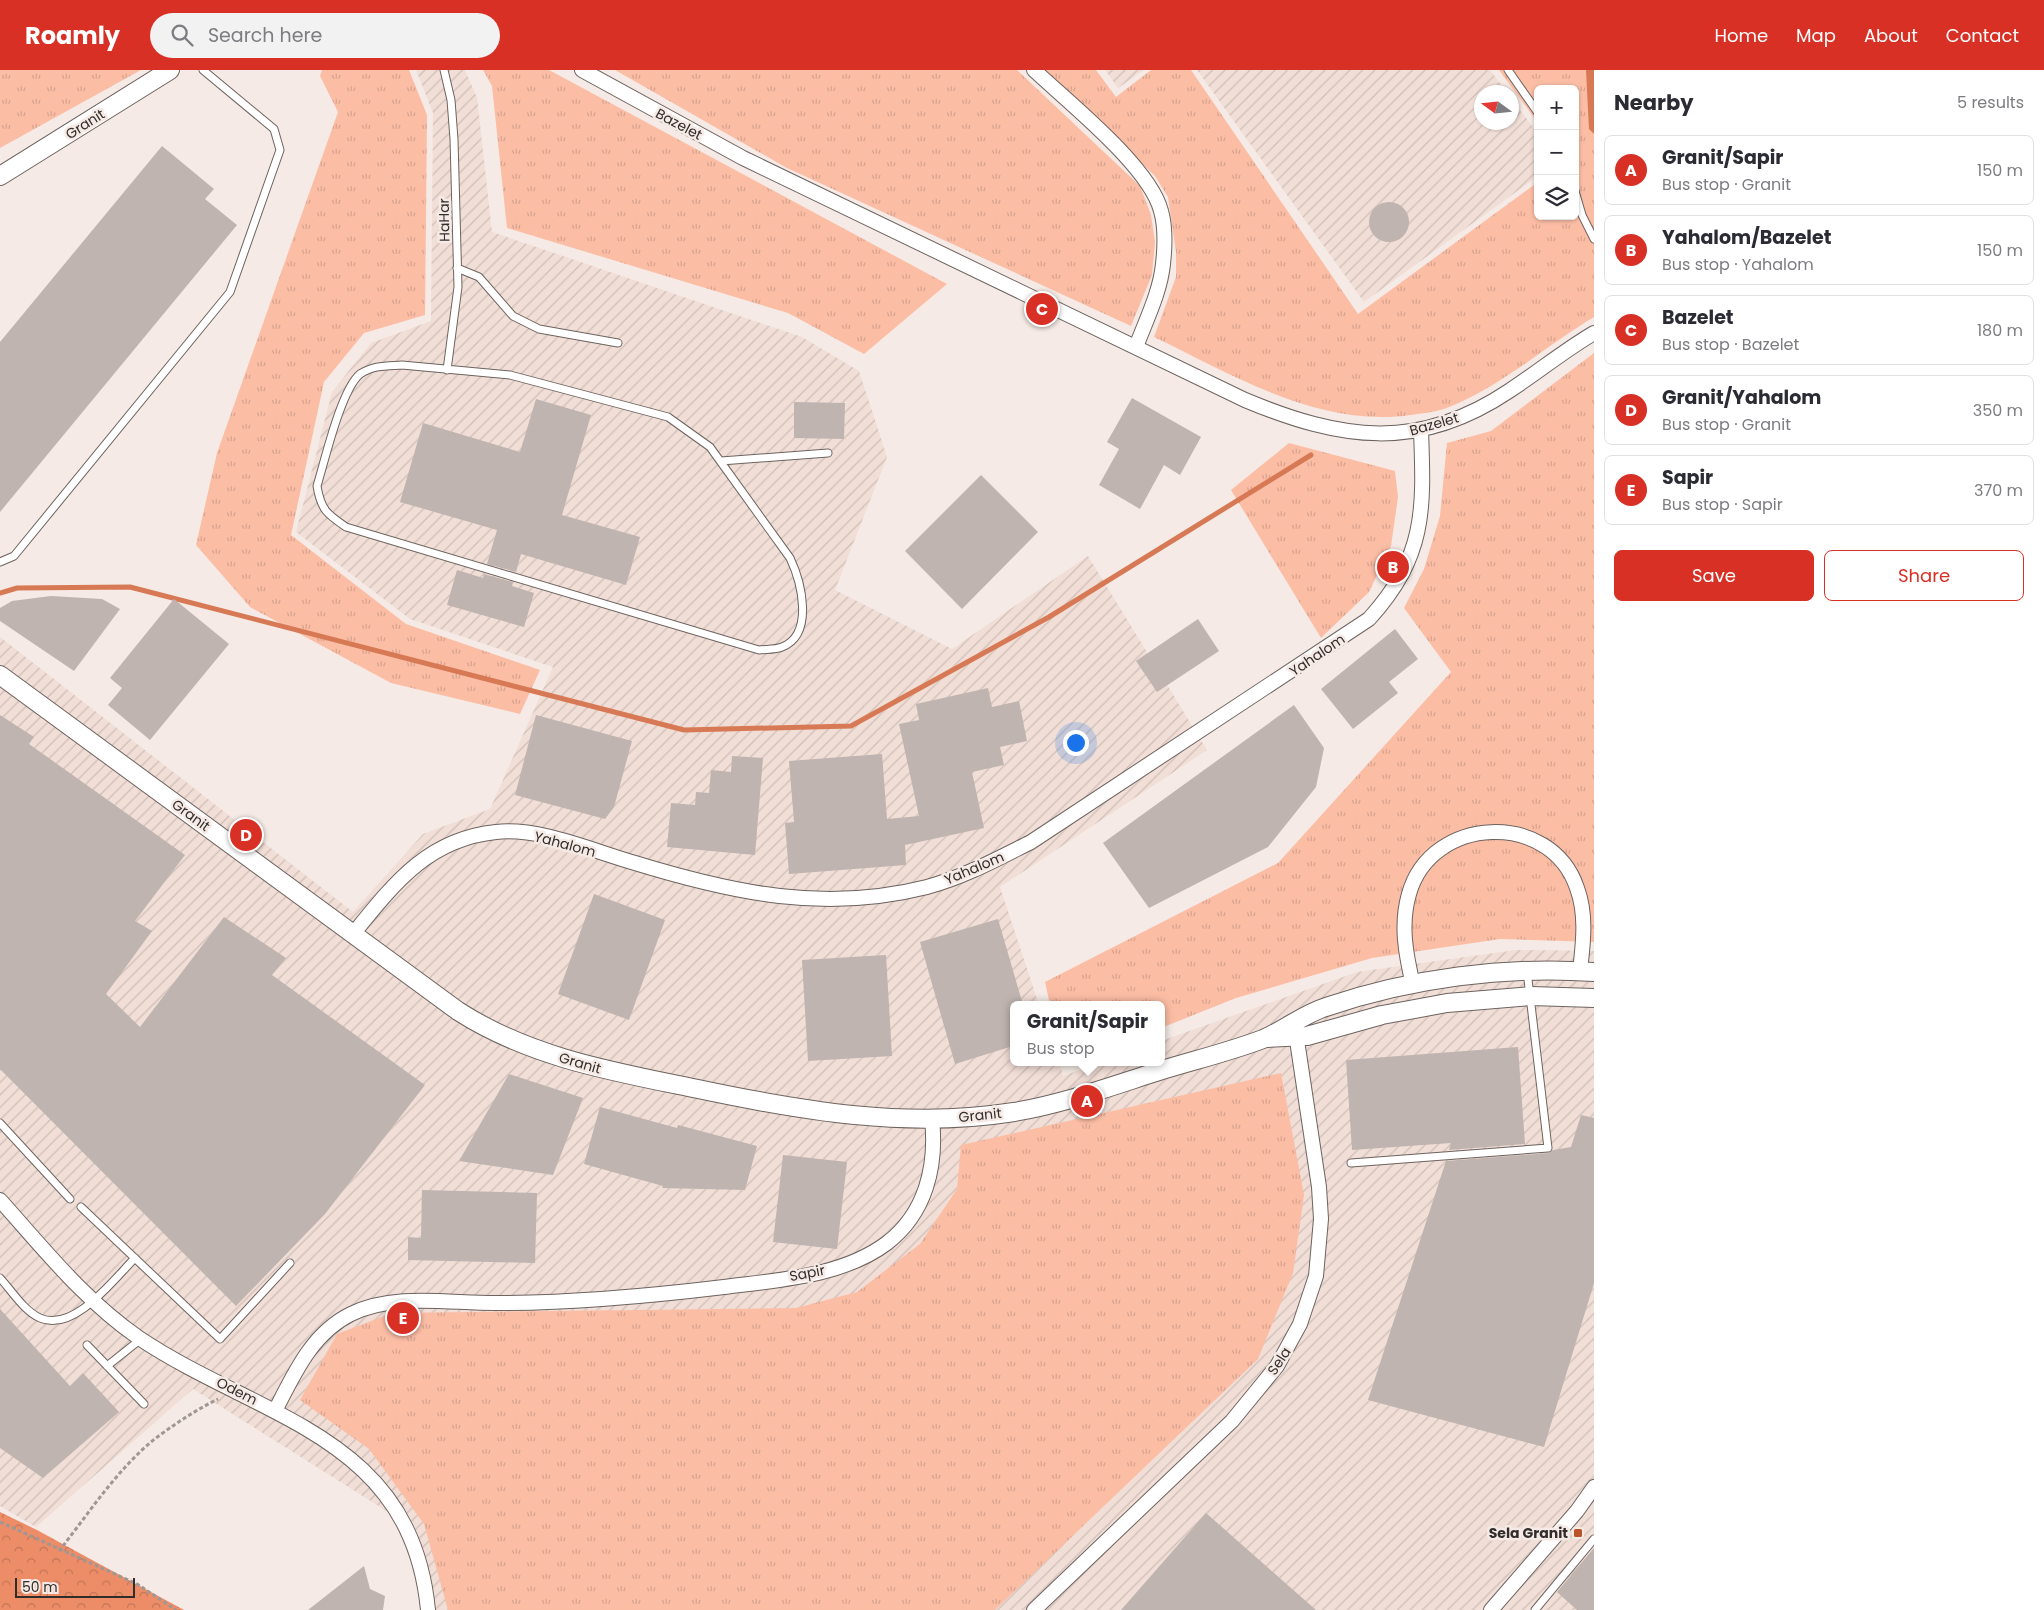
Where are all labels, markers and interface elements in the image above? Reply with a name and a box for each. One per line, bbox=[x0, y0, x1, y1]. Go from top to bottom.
search box bbox=[150, 13, 500, 58]
text: Roamly bbox=[25, 19, 120, 52]
icon: search bbox=[168, 21, 196, 49]
text: Search here bbox=[208, 22, 322, 49]
text: Home bbox=[1714, 23, 1768, 48]
text: Map bbox=[1796, 23, 1836, 48]
text: About bbox=[1864, 23, 1918, 48]
text: Contact bbox=[1946, 23, 2019, 48]
north arrow bbox=[1474, 85, 1519, 130]
map controls bbox=[1534, 85, 1579, 220]
button: + bbox=[1534, 85, 1579, 130]
text: Nearby bbox=[1614, 88, 1694, 117]
text: 5 results bbox=[1957, 91, 2024, 114]
street label: Bazelet bbox=[652, 103, 706, 145]
street label: Granit bbox=[61, 104, 109, 144]
button: − bbox=[1534, 130, 1579, 175]
text: Granit/Sapir bbox=[1662, 144, 1783, 171]
text: A bbox=[1625, 159, 1637, 182]
text: 150 m bbox=[1977, 159, 2023, 182]
text: Bus stop · Granit bbox=[1662, 173, 1791, 196]
button: layers bbox=[1534, 175, 1579, 220]
street label: HaHar bbox=[434, 198, 454, 242]
text: Yahalom/Bazelet bbox=[1662, 224, 1831, 251]
text: B bbox=[1626, 239, 1636, 262]
text: 150 m bbox=[1977, 239, 2023, 262]
text: Bus stop · Yahalom bbox=[1662, 253, 1814, 276]
pin: C bbox=[1026, 290, 1058, 328]
text: Bazelet bbox=[1662, 304, 1734, 331]
text: C bbox=[1625, 319, 1637, 342]
text: 180 m bbox=[1977, 319, 2023, 342]
text: Bus stop · Bazelet bbox=[1662, 333, 1799, 356]
text: Granit/Yahalom bbox=[1662, 384, 1821, 411]
text: D bbox=[1625, 399, 1637, 422]
text: 350 m bbox=[1973, 399, 2023, 422]
street label: Bazelet bbox=[1407, 407, 1461, 441]
text: Bus stop · Granit bbox=[1662, 413, 1791, 436]
text: Sapir bbox=[1662, 464, 1713, 491]
text: E bbox=[1627, 479, 1635, 502]
text: 370 m bbox=[1974, 479, 2023, 502]
text: Bus stop · Sapir bbox=[1662, 493, 1783, 516]
pin: B bbox=[1377, 548, 1409, 586]
button: Save bbox=[1614, 550, 1814, 601]
button: Share bbox=[1824, 550, 2024, 601]
street label: Yahalom bbox=[1285, 629, 1349, 681]
your location bbox=[1063, 730, 1089, 756]
street label: Granit bbox=[168, 794, 214, 836]
pin: D bbox=[230, 816, 262, 854]
street label: Yahalom bbox=[532, 826, 598, 862]
street label: Yahalom bbox=[941, 847, 1007, 889]
popup bbox=[1010, 1001, 1165, 1066]
text: Granit/Sapir bbox=[1027, 1008, 1148, 1035]
text: Bus stop bbox=[1027, 1037, 1095, 1060]
street label: Granit bbox=[557, 1047, 603, 1079]
pin: A bbox=[1071, 1082, 1103, 1120]
street label: Granit bbox=[958, 1103, 1002, 1127]
street label: Sapir bbox=[788, 1260, 826, 1286]
pin: E bbox=[387, 1299, 419, 1337]
street label: Sela bbox=[1262, 1343, 1296, 1379]
street label: Odem bbox=[213, 1372, 261, 1410]
place label: Sela Granit bbox=[1489, 1523, 1568, 1543]
marker: Sela Granit bbox=[1572, 1527, 1584, 1539]
scale bar bbox=[15, 1575, 135, 1598]
text: 50 m bbox=[22, 1577, 58, 1597]

